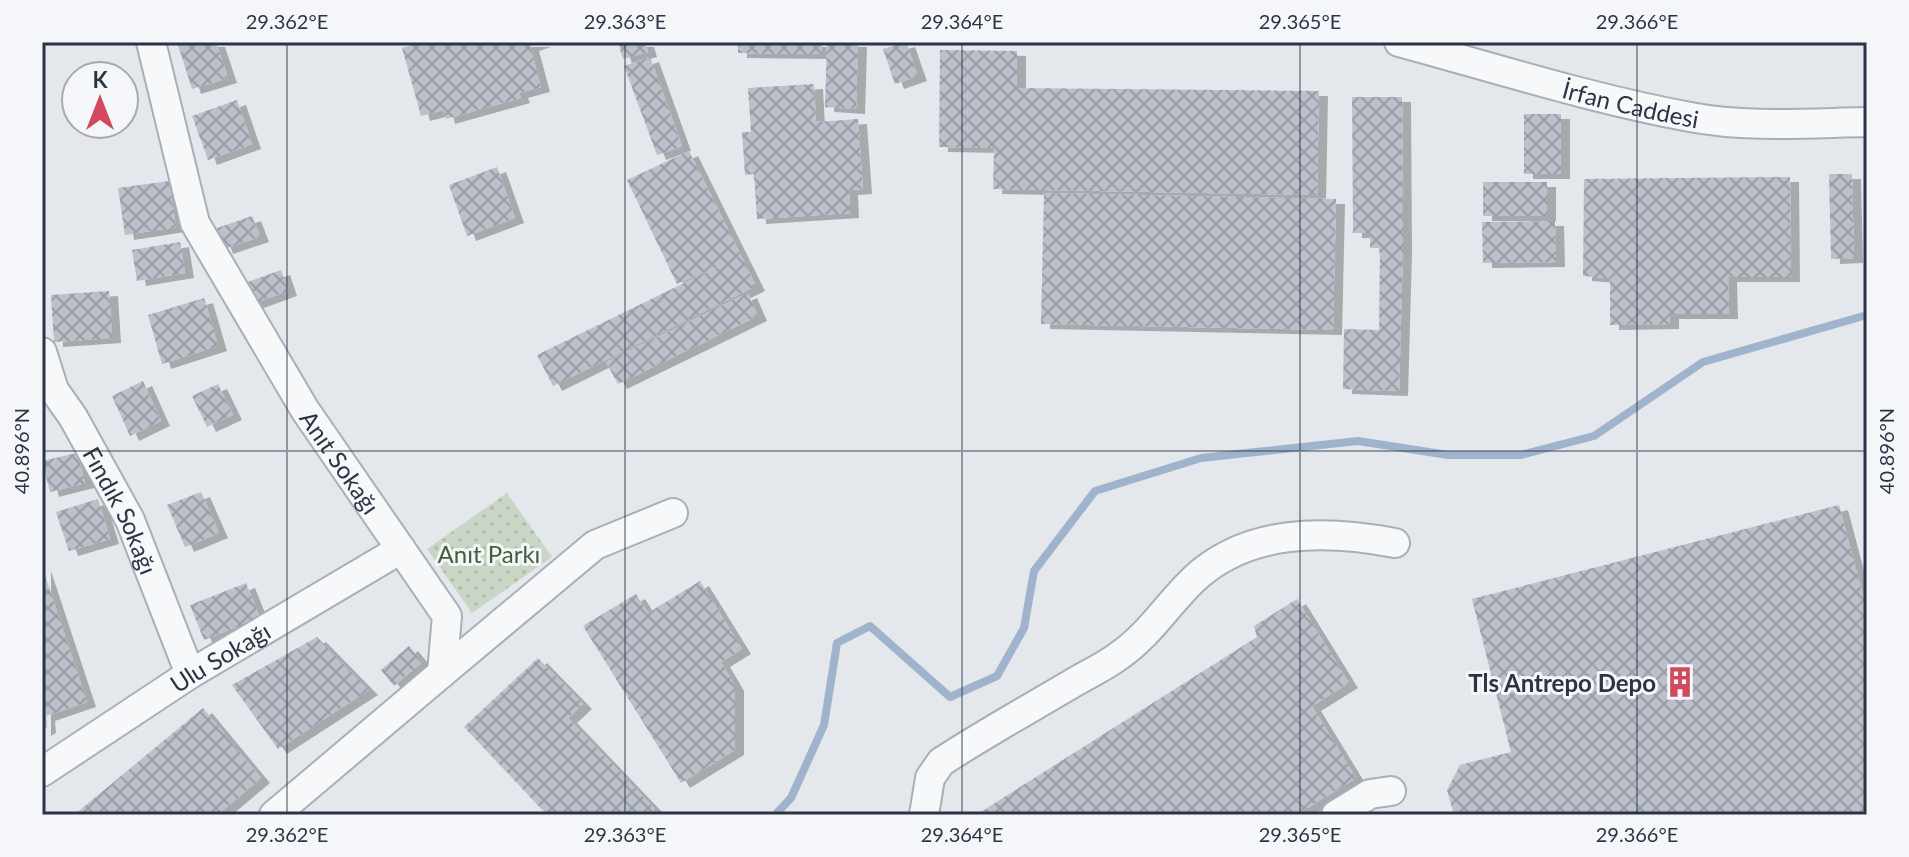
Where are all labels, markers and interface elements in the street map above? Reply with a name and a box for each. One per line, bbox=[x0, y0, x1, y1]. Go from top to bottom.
text: 29.362°E bbox=[246, 9, 328, 33]
text: 29.363°E bbox=[584, 9, 666, 33]
text: 29.364°E bbox=[921, 9, 1003, 33]
text: 29.365°E bbox=[1259, 9, 1341, 33]
text: 29.366°E bbox=[1596, 9, 1678, 33]
north arrow bbox=[60, 60, 140, 140]
text: K bbox=[92, 66, 108, 93]
street label: İrfan Caddesi bbox=[1560, 74, 1701, 133]
street label: Anıt Sokağı bbox=[295, 404, 386, 519]
text: 40.896°N bbox=[9, 408, 33, 494]
text: 40.896°N bbox=[1874, 408, 1898, 494]
street label: Fındık Sokağı bbox=[78, 441, 164, 578]
park label: Anıt Parkı bbox=[438, 539, 540, 568]
street label: Ulu Sokağı bbox=[164, 615, 275, 698]
building icon: Tls Antrepo Depo bbox=[1663, 665, 1697, 699]
place label: Tls Antrepo Depo bbox=[1468, 668, 1656, 697]
text: 29.362°E bbox=[246, 822, 328, 846]
text: 29.363°E bbox=[584, 822, 666, 846]
text: 29.364°E bbox=[921, 822, 1003, 846]
text: 29.365°E bbox=[1259, 822, 1341, 846]
text: 29.366°E bbox=[1596, 822, 1678, 846]

